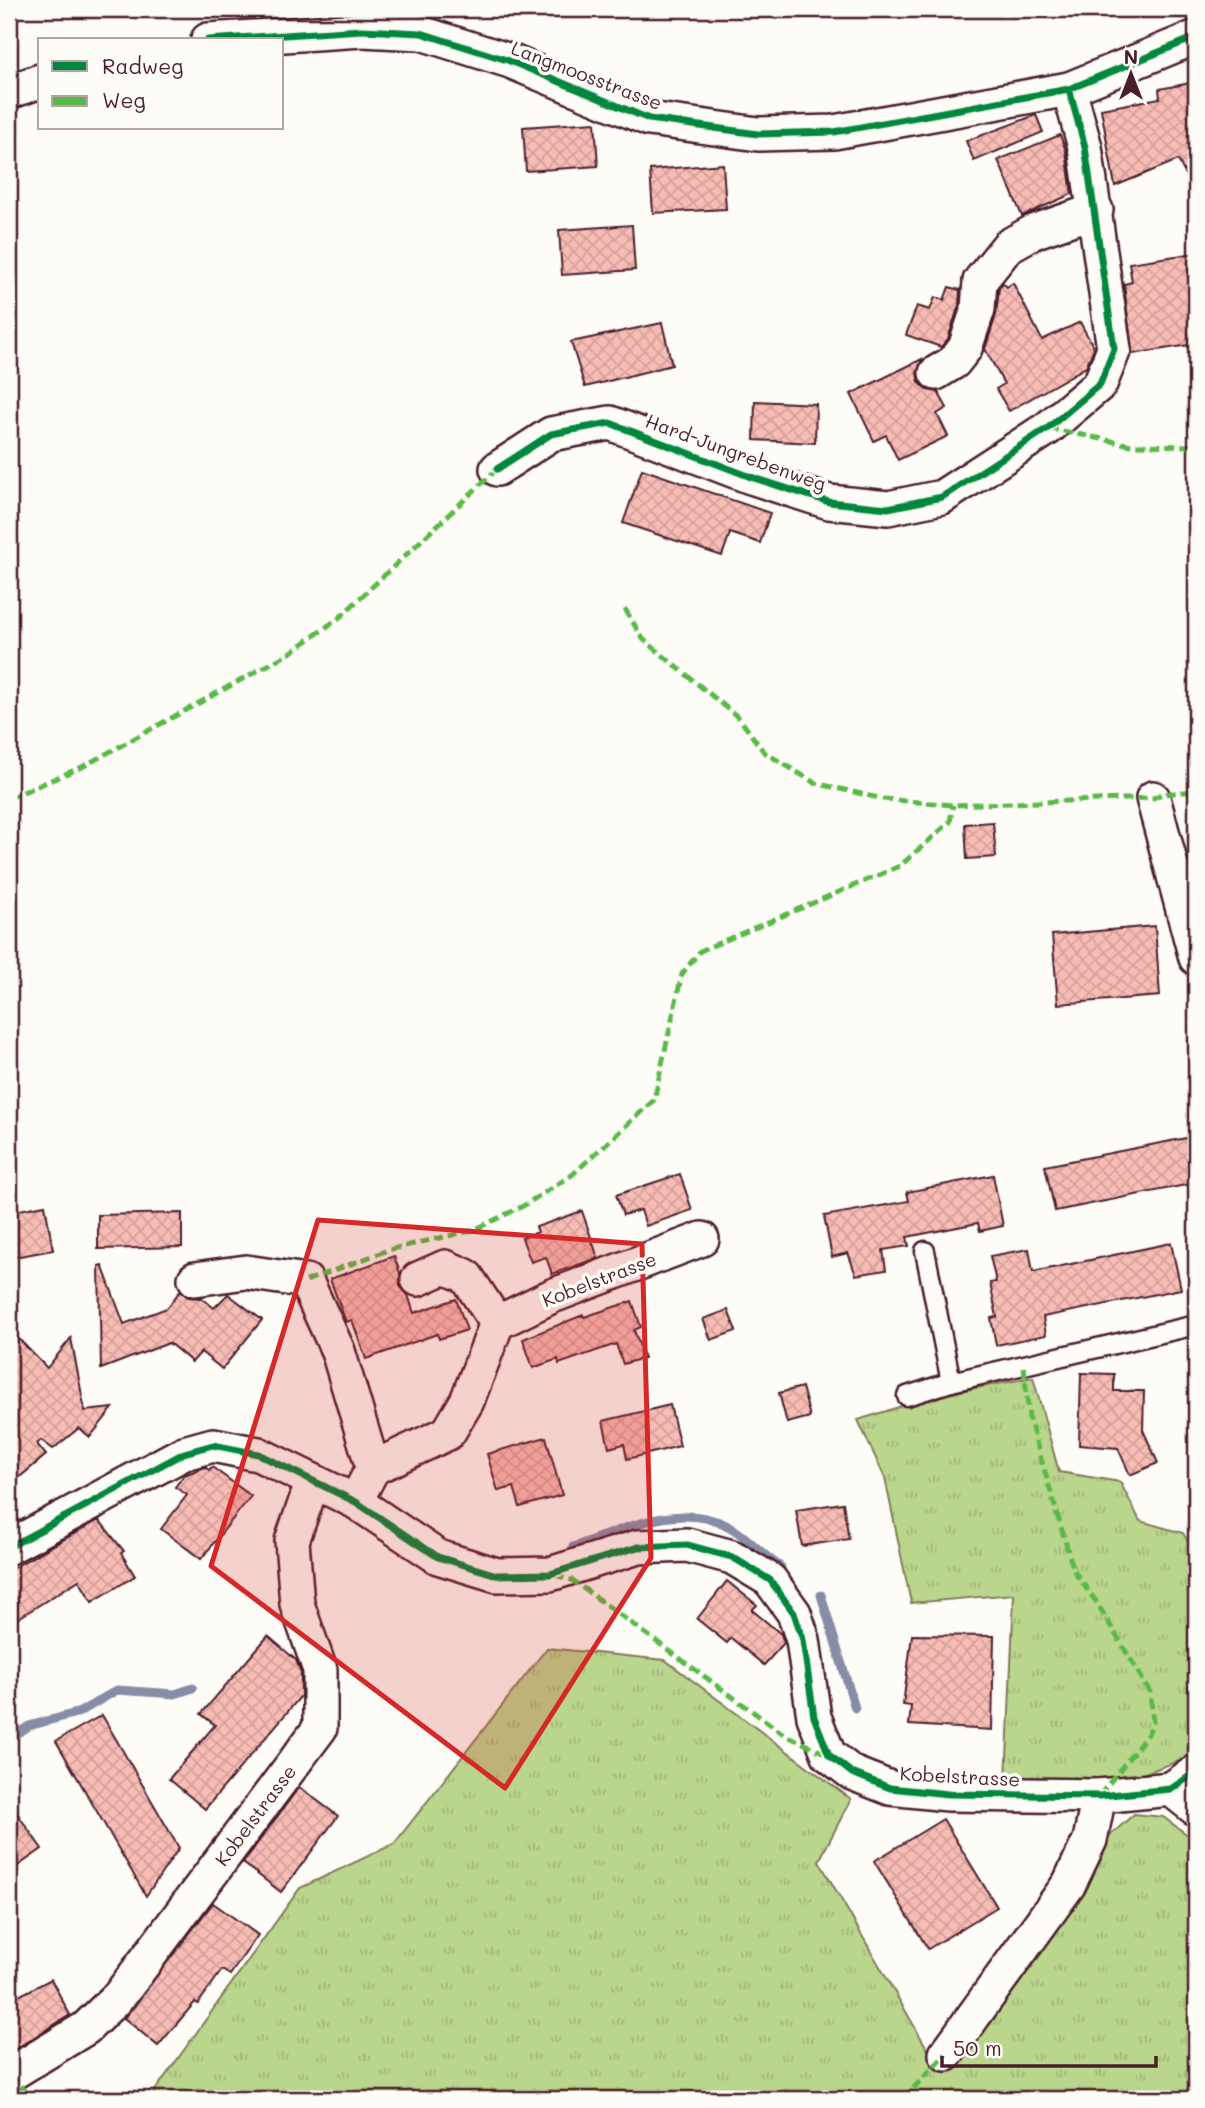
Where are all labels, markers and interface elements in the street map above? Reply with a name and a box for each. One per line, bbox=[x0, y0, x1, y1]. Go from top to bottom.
street label: Langmoosstrasse bbox=[508, 35, 666, 115]
legend bbox=[38, 38, 284, 130]
north arrow bbox=[1096, 38, 1166, 108]
text: N bbox=[1124, 44, 1138, 69]
text: Radweg bbox=[102, 52, 183, 79]
text: Weg bbox=[102, 86, 146, 113]
street label: Hard-Jungrebenweg bbox=[642, 408, 830, 496]
street label: Kobelstrasse bbox=[538, 1246, 660, 1312]
street label: Kobelstrasse bbox=[209, 1759, 301, 1871]
street label: Kobelstrasse bbox=[899, 1760, 1021, 1792]
scale bar bbox=[942, 2024, 1156, 2068]
text: 50 m bbox=[953, 2034, 1002, 2061]

